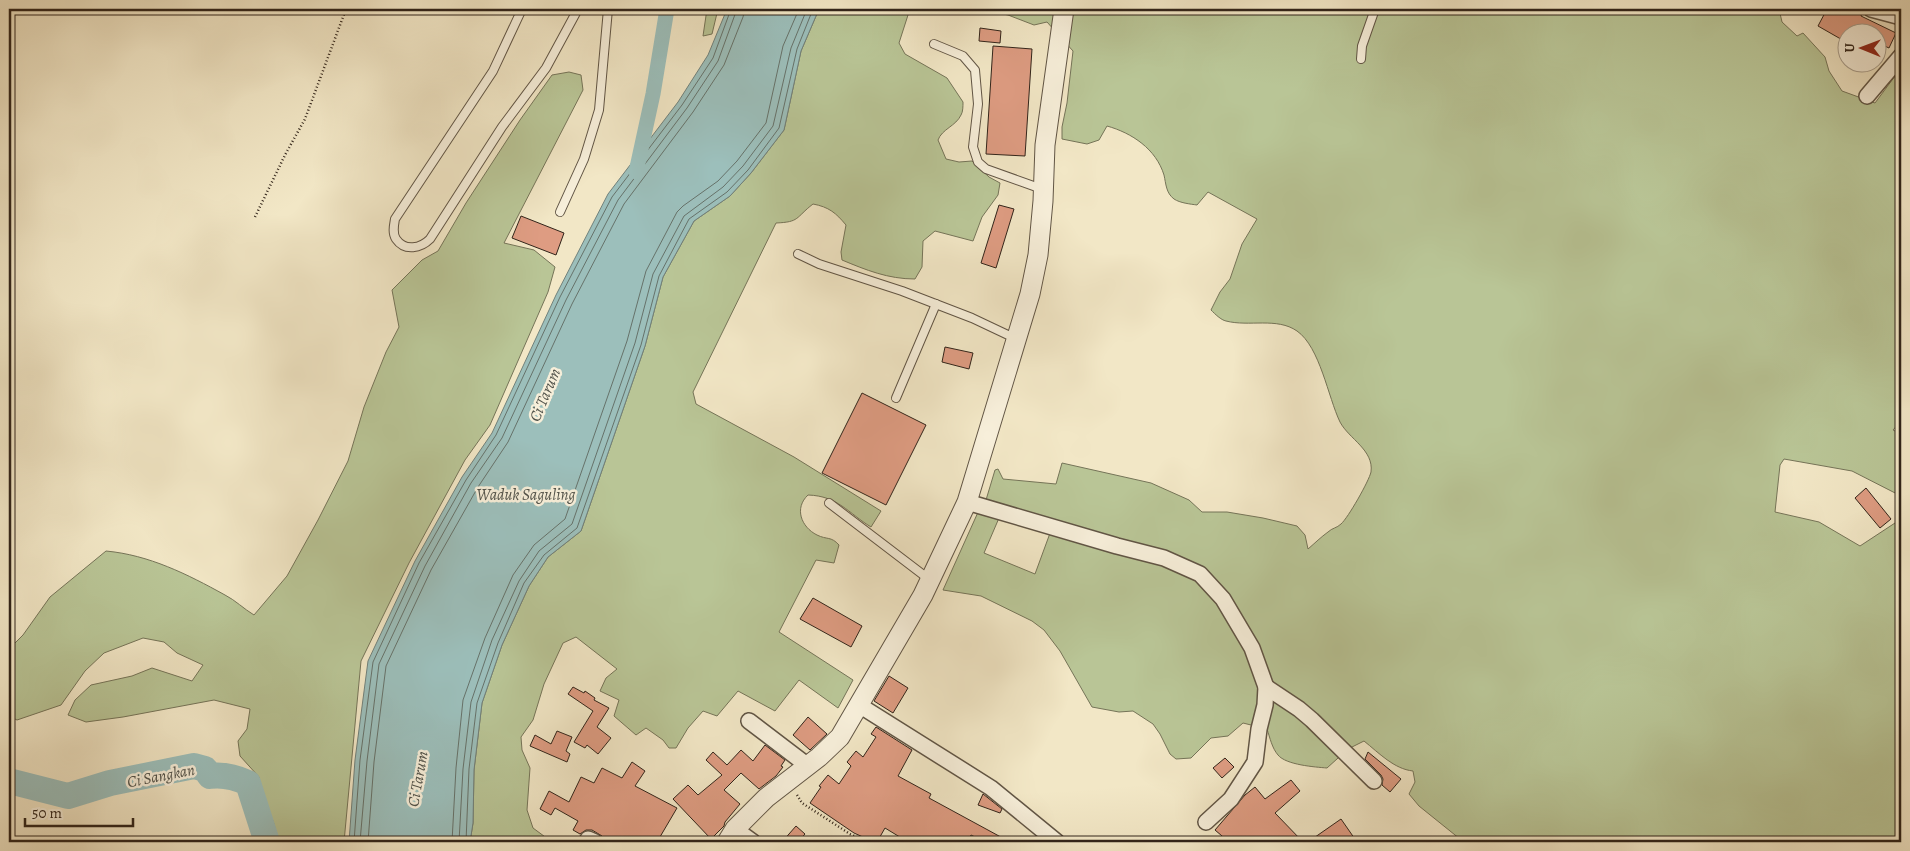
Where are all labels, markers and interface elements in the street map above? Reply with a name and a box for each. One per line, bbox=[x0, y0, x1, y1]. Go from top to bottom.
north arrow bbox=[1838, 22, 1888, 72]
text: U bbox=[1840, 43, 1859, 53]
water label: Ci Tarum bbox=[524, 365, 566, 425]
water label: Waduk Saguling bbox=[477, 484, 575, 506]
water label: Ci Tarum bbox=[402, 749, 434, 809]
water label: Ci Sangkan bbox=[125, 759, 197, 793]
scale bar bbox=[25, 796, 132, 828]
text: 50 m bbox=[32, 803, 62, 823]

